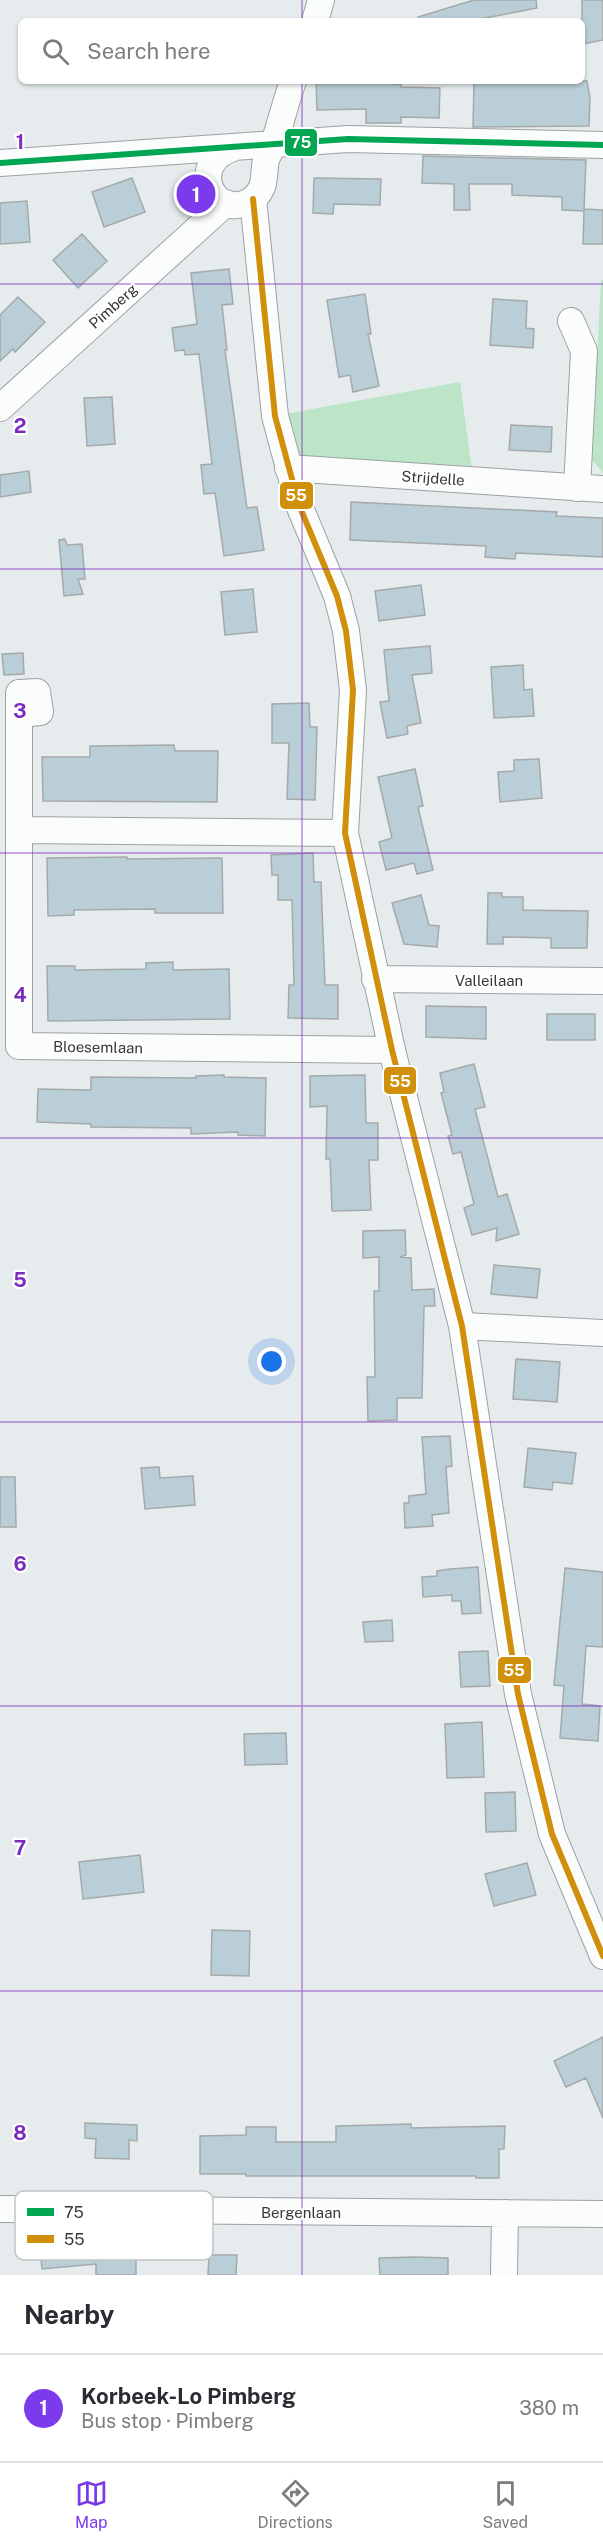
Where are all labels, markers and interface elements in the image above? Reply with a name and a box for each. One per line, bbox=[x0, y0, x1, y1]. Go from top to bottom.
search box bbox=[18, 18, 585, 84]
icon: search bbox=[39, 35, 72, 68]
text: Search here bbox=[87, 38, 211, 64]
line badge: 75 bbox=[284, 128, 318, 157]
text: 1 bbox=[16, 130, 24, 154]
text: 75 bbox=[291, 133, 312, 152]
pin: 1 bbox=[176, 172, 216, 216]
street label: Pimberg bbox=[85, 280, 141, 332]
text: 2 bbox=[14, 414, 26, 438]
street label: Strijdelle bbox=[401, 467, 465, 489]
line badge: 55 bbox=[279, 481, 314, 510]
text: 55 bbox=[285, 486, 307, 505]
text: 3 bbox=[13, 699, 27, 723]
street label: Valleilaan bbox=[455, 972, 523, 989]
text: 4 bbox=[13, 983, 27, 1007]
street label: Bloesemlaan bbox=[53, 1038, 143, 1056]
line badge: 55 bbox=[383, 1066, 417, 1095]
text: 55 bbox=[389, 1072, 411, 1091]
text: 5 bbox=[13, 1268, 27, 1292]
your location bbox=[257, 1347, 286, 1376]
text: 6 bbox=[13, 1552, 27, 1576]
line badge: 55 bbox=[497, 1656, 532, 1684]
text: 55 bbox=[503, 1661, 525, 1680]
text: 7 bbox=[14, 1836, 26, 1860]
text: 8 bbox=[13, 2121, 27, 2145]
legend bbox=[15, 2191, 213, 2260]
text: 75 bbox=[64, 2203, 84, 2222]
street label: Bergenlaan bbox=[261, 2204, 341, 2221]
text: 55 bbox=[64, 2230, 85, 2249]
text: Nearby bbox=[24, 2299, 114, 2330]
text: Korbeek-Lo Pimberg bbox=[81, 2383, 296, 2409]
text: 1 bbox=[39, 2396, 48, 2420]
text: 380 m bbox=[519, 2396, 579, 2420]
text: Bus stop · Pimberg bbox=[81, 2409, 254, 2433]
tab: Map bbox=[75, 2477, 108, 2532]
tab: Directions bbox=[258, 2477, 333, 2532]
tab: Saved bbox=[482, 2477, 528, 2532]

